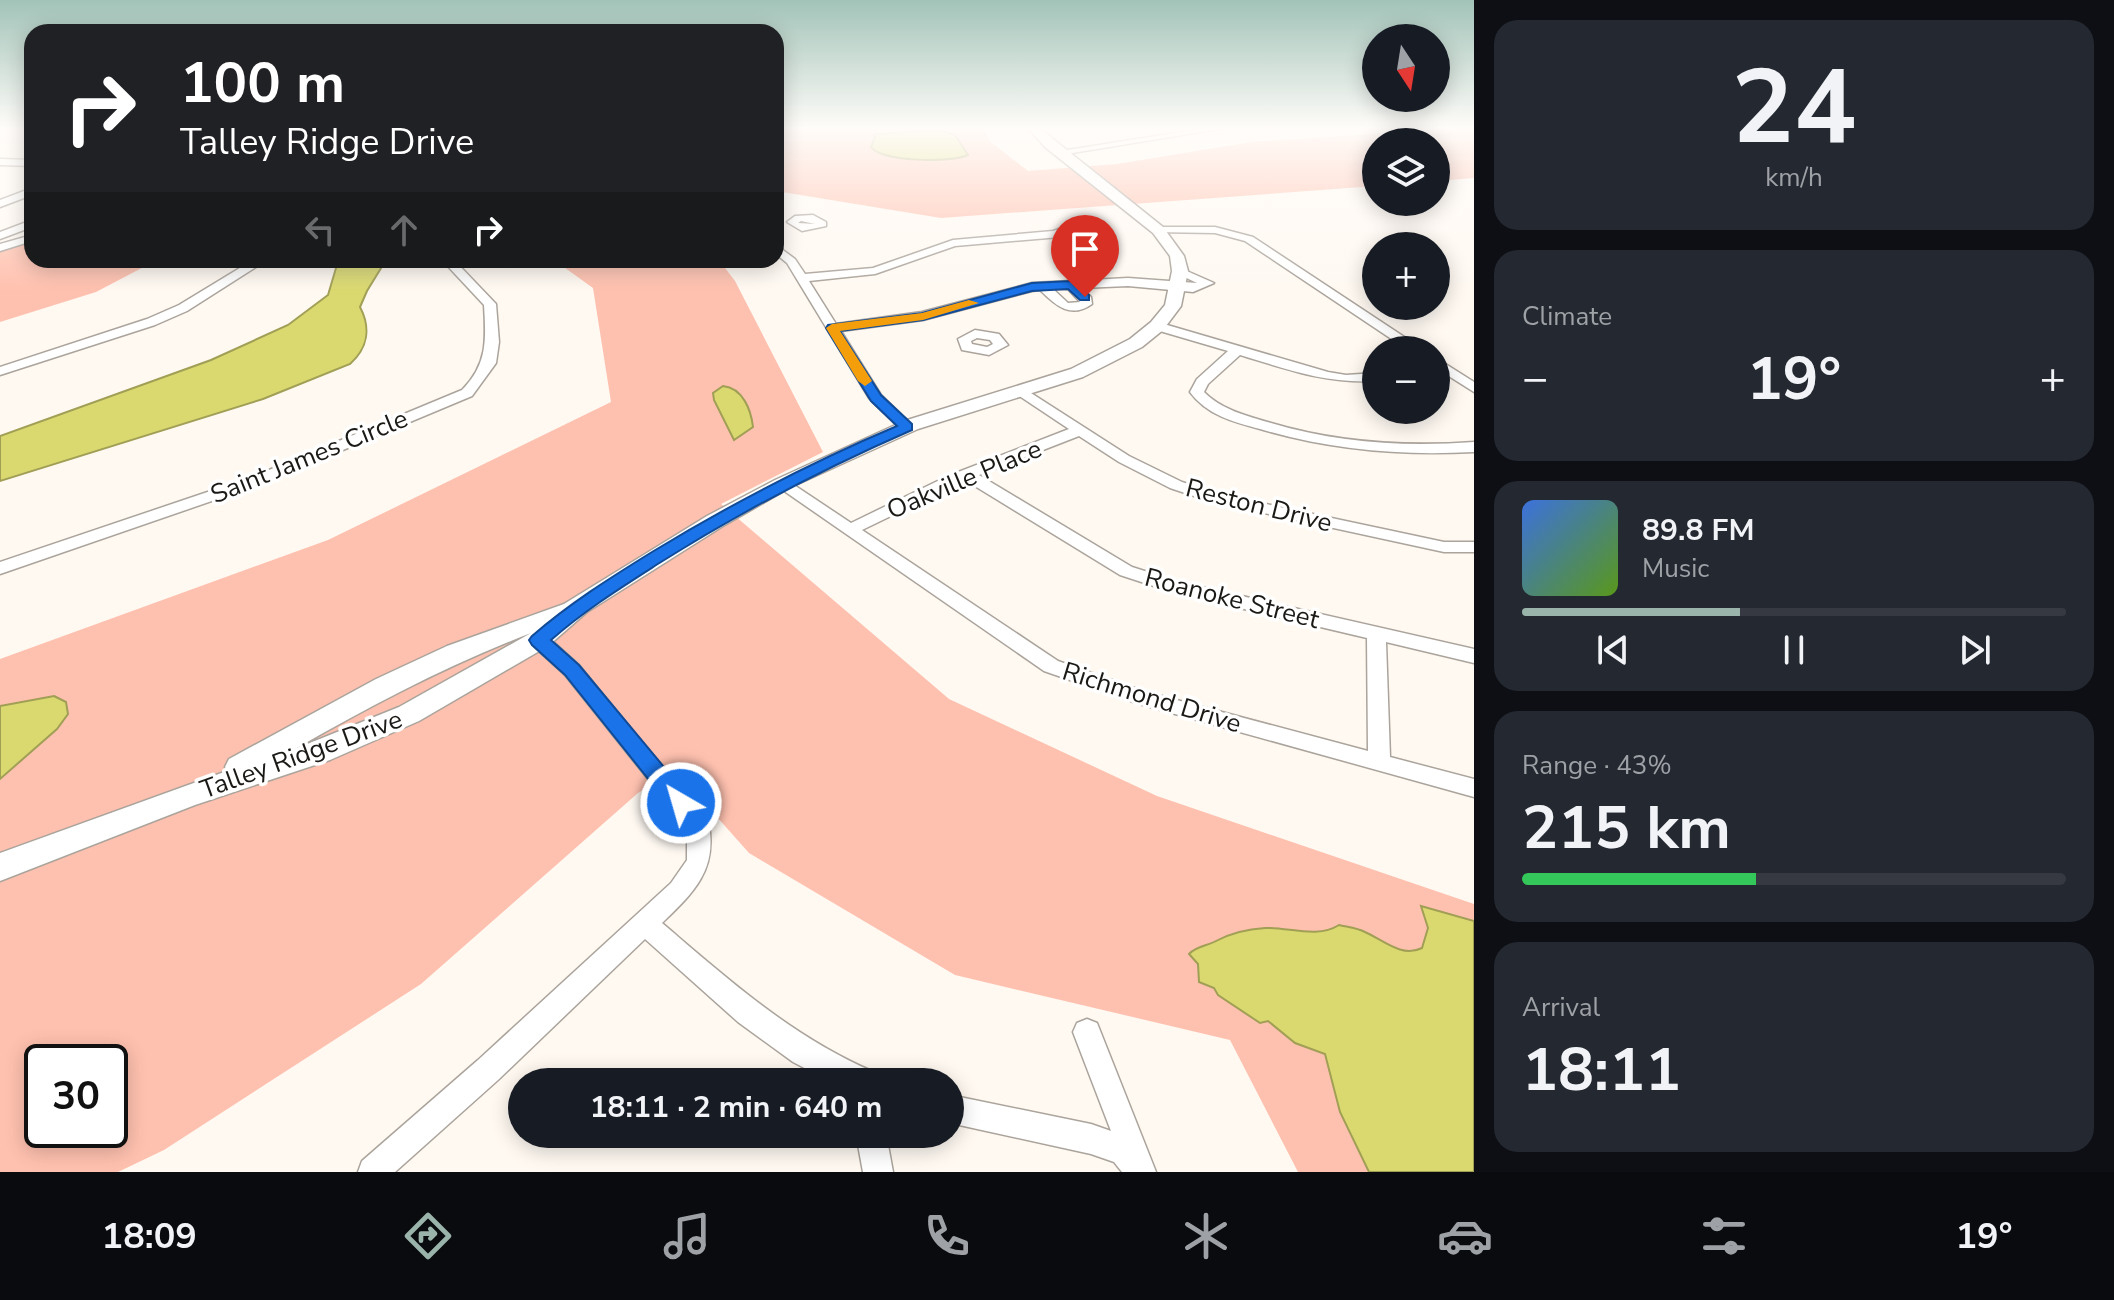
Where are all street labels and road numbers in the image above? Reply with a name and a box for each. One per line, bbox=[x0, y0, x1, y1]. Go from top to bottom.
street label: Saint James Circle bbox=[205, 401, 413, 512]
street label: Oakville Place bbox=[881, 431, 1047, 528]
street label: Reston Drive bbox=[1182, 470, 1336, 541]
street label: Roanoke Street bbox=[1141, 560, 1324, 637]
street label: Richmond Drive bbox=[1058, 654, 1246, 741]
street label: Talley Ridge Drive bbox=[195, 702, 407, 807]

